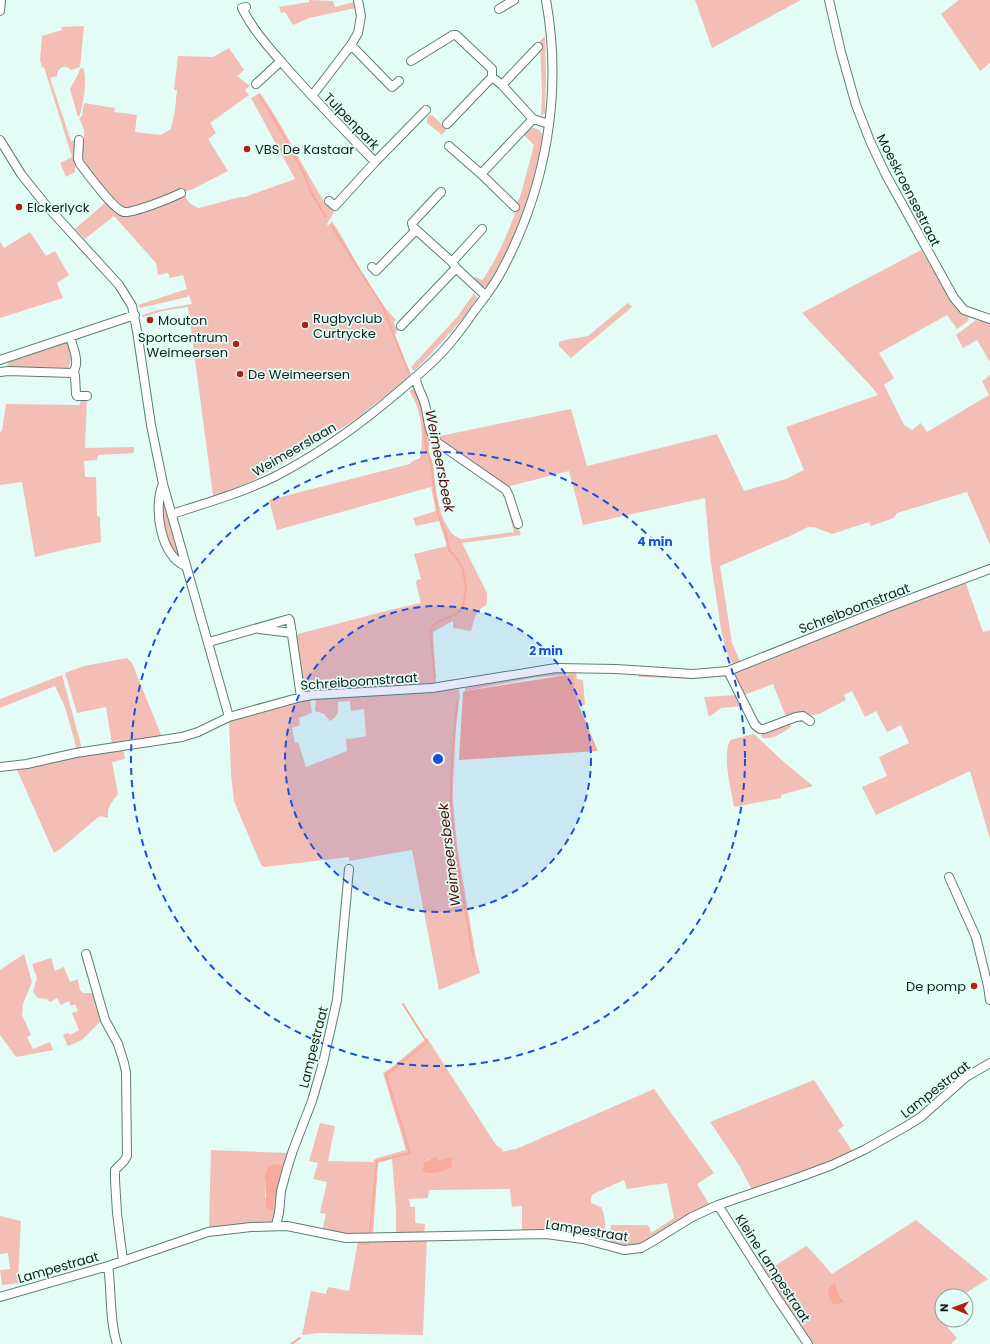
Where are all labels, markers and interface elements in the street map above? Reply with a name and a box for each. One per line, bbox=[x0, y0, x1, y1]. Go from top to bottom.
street label: Tulpenpark bbox=[320, 89, 384, 154]
street label: Moeskroensestraat bbox=[872, 131, 945, 250]
place label: VBS De Kastaar bbox=[255, 140, 354, 159]
marker: VBS De Kastaar bbox=[242, 144, 252, 154]
place label: Elckerlyck bbox=[27, 198, 90, 217]
marker: Elckerlyck bbox=[14, 202, 24, 212]
place label: Rugbyclub Curtrycke bbox=[313, 309, 383, 343]
place label: Mouton bbox=[158, 311, 207, 330]
marker: Mouton bbox=[145, 315, 155, 325]
marker: Rugbyclub Curtrycke bbox=[300, 320, 310, 330]
place label: Sportcentrum Weimeersen bbox=[138, 328, 228, 362]
marker: Sportcentrum Weimeersen bbox=[231, 339, 241, 349]
place label: De Weimeersen bbox=[248, 365, 350, 384]
marker: De Weimeersen bbox=[235, 369, 245, 379]
water label: Weimeersbeek bbox=[420, 408, 460, 515]
street label: Weimeerslaan bbox=[249, 418, 340, 481]
text: 4 min bbox=[637, 533, 673, 550]
street label: Schreiboomstraat bbox=[796, 578, 913, 638]
text: 2 min bbox=[529, 642, 563, 659]
street label: Schreiboomstraat bbox=[300, 668, 419, 695]
centre of rings bbox=[431, 752, 445, 766]
water label: Weimeersbeek bbox=[433, 801, 465, 908]
place label: De pomp bbox=[906, 977, 966, 996]
marker: De pomp bbox=[969, 981, 979, 991]
street label: Lampestraat bbox=[294, 1004, 333, 1090]
street label: Lampestraat bbox=[897, 1056, 974, 1123]
street label: Kleine Lampestraat bbox=[730, 1211, 815, 1326]
street label: Lampestraat bbox=[544, 1215, 630, 1246]
street label: Lampestraat bbox=[15, 1247, 101, 1288]
north arrow bbox=[934, 1288, 974, 1328]
text: N bbox=[936, 1304, 952, 1312]

